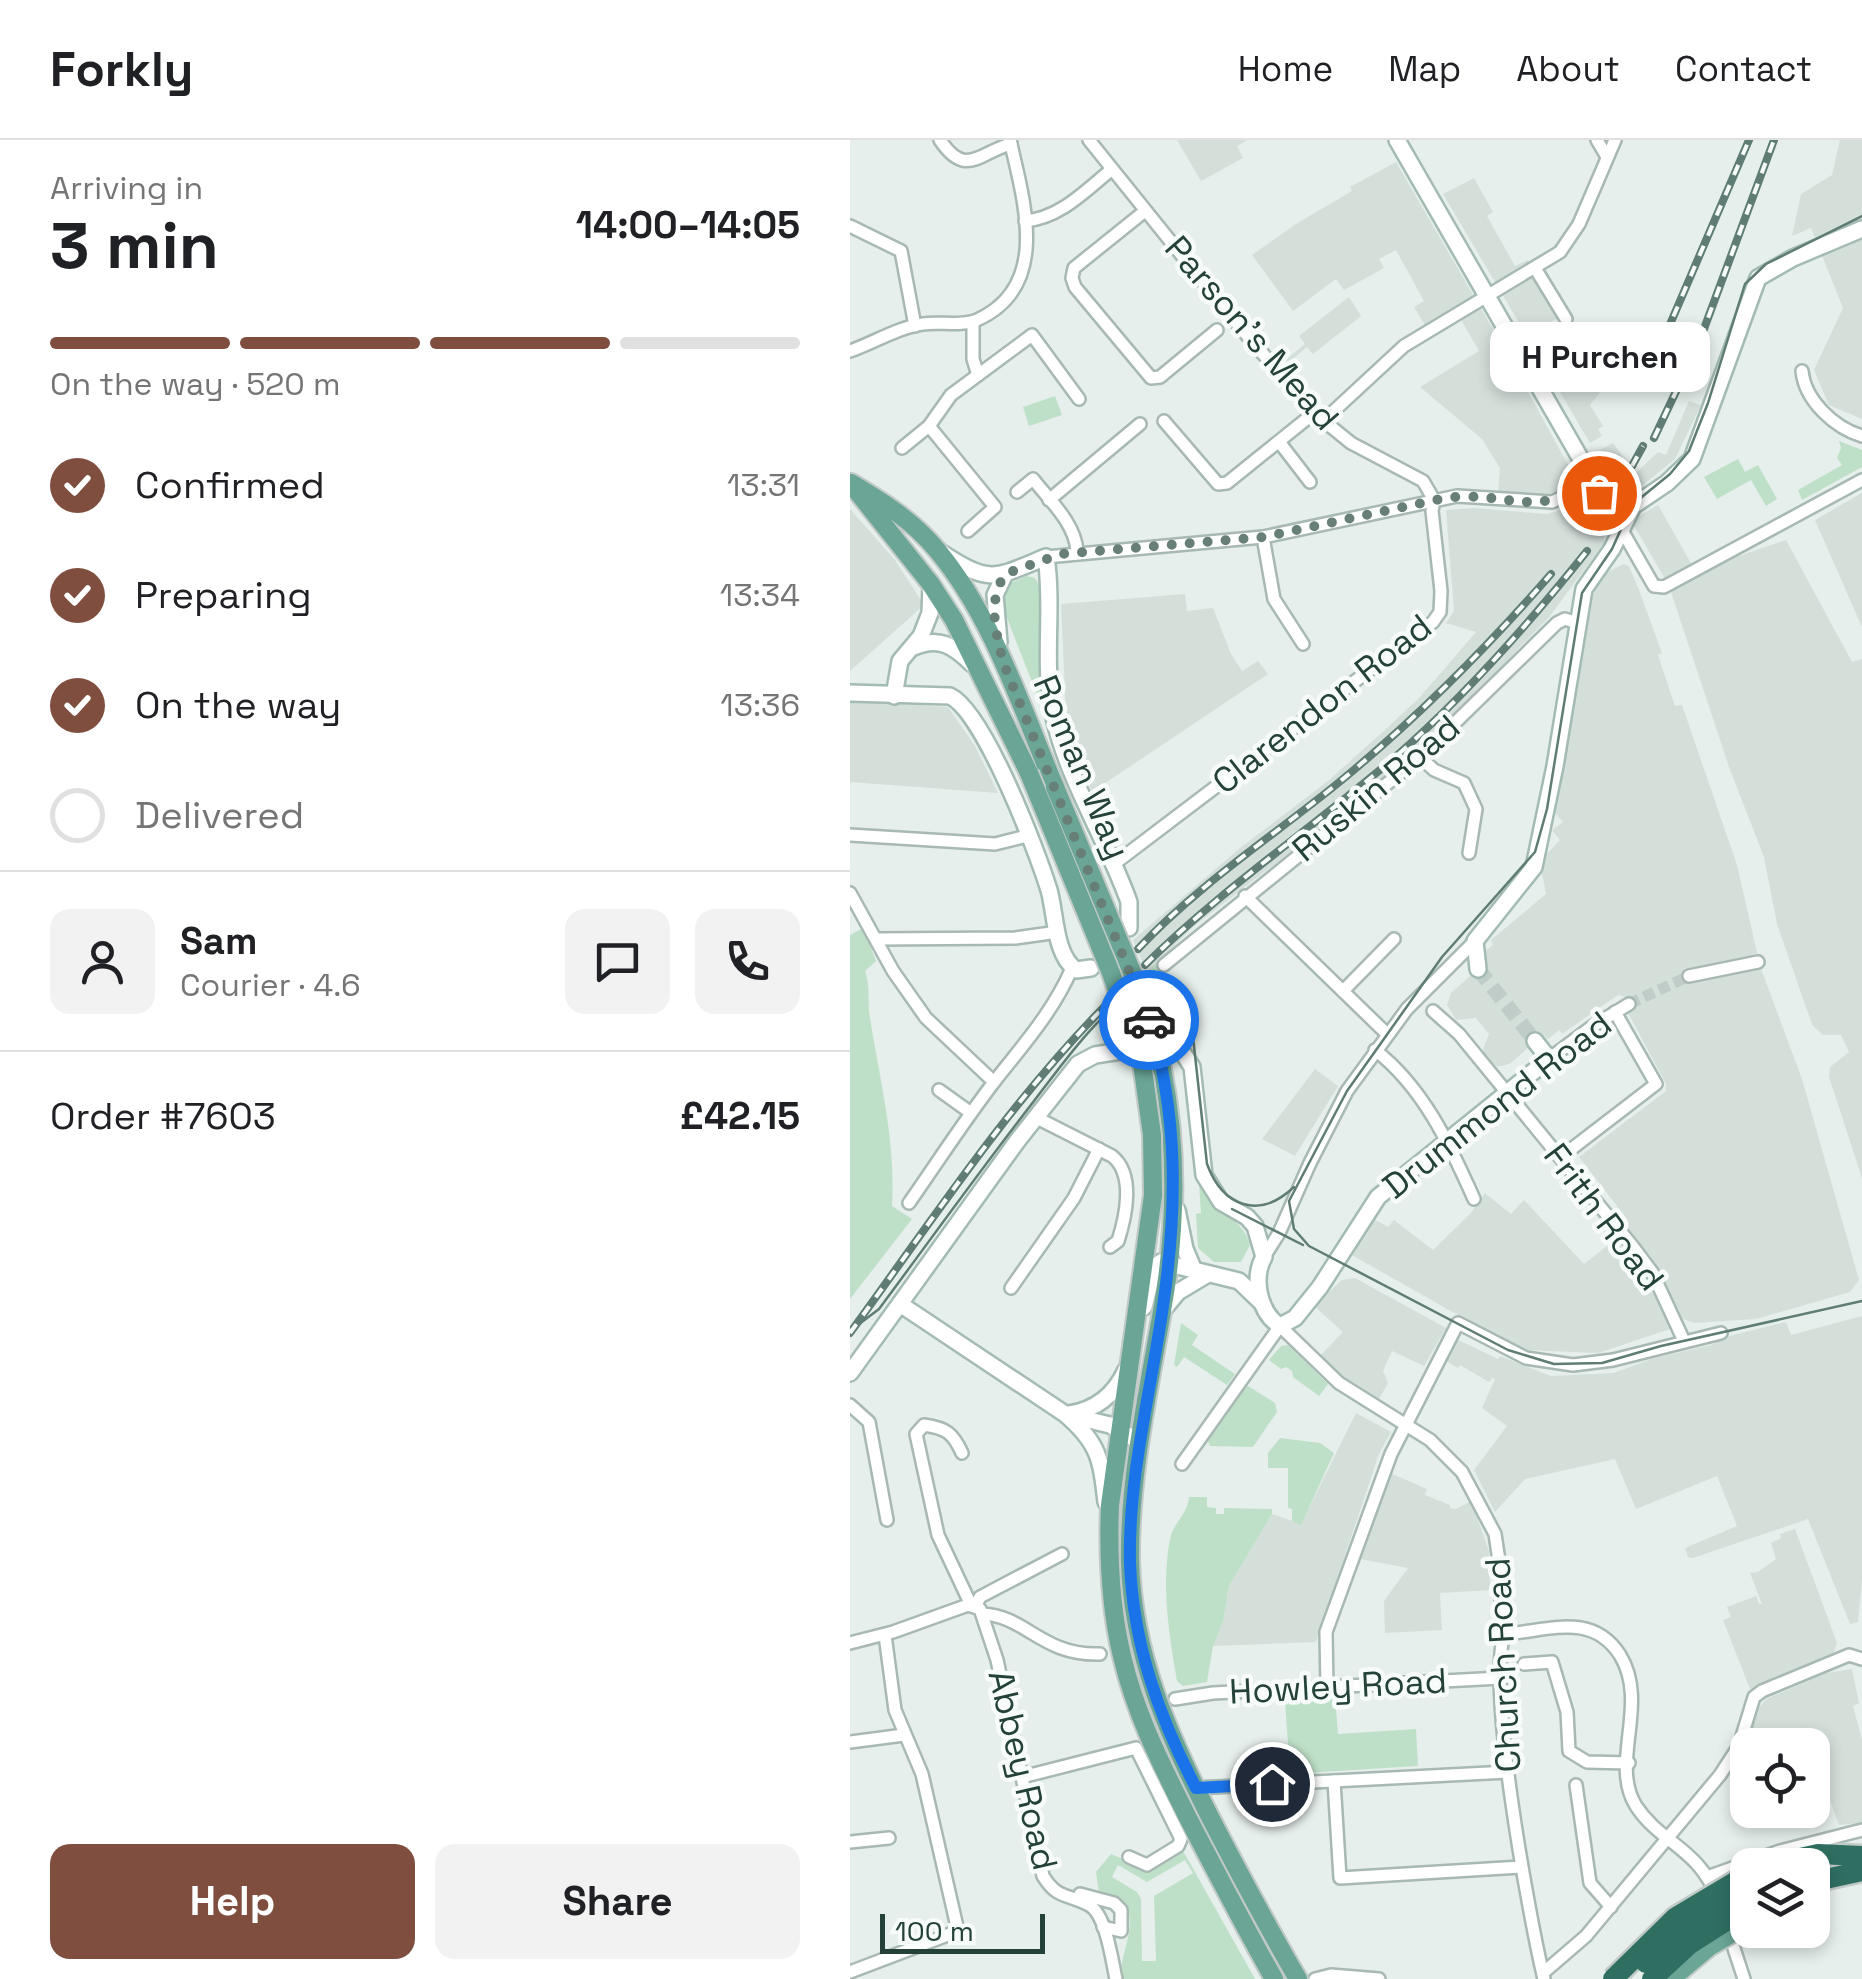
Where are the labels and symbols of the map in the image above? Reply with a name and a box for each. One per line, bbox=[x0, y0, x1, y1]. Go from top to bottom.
street label: Parson's Mead bbox=[1156, 227, 1348, 439]
callout: H Purchen bbox=[1489, 323, 1709, 393]
pin bbox=[1557, 451, 1642, 536]
street label: Clarendon Road bbox=[1203, 605, 1441, 803]
street label: Roman Way bbox=[1024, 668, 1140, 866]
street label: Ruskin Road bbox=[1283, 705, 1469, 871]
courier bbox=[1099, 970, 1199, 1070]
street label: Drummond Road bbox=[1374, 1002, 1620, 1208]
street label: Frith Road bbox=[1534, 1135, 1674, 1299]
street label: Church Road bbox=[1475, 1557, 1531, 1773]
street label: Howley Road bbox=[1228, 1658, 1448, 1714]
street label: Abbey Road bbox=[979, 1666, 1067, 1874]
pin bbox=[1230, 1742, 1315, 1827]
scale bar bbox=[880, 1909, 1045, 1954]

